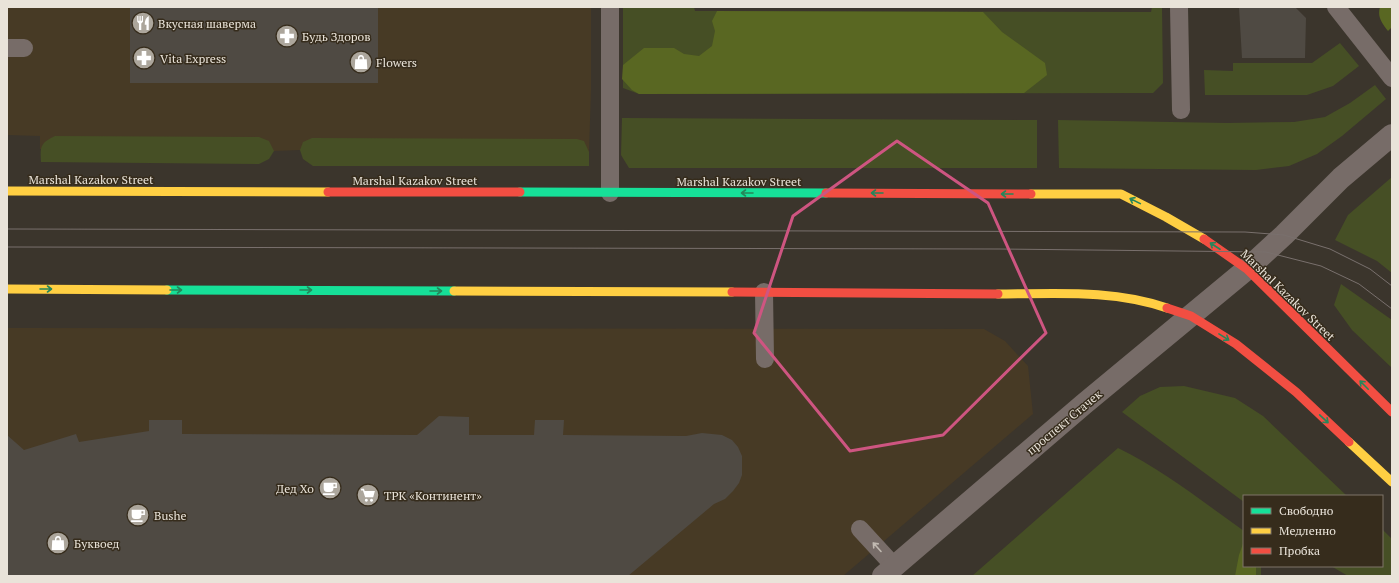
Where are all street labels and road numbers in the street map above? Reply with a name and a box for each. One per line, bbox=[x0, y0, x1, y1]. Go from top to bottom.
street label: Marshal Kazakov Street bbox=[28, 172, 154, 187]
street label: Marshal Kazakov Street bbox=[352, 173, 478, 188]
street label: Marshal Kazakov Street bbox=[676, 174, 802, 189]
street label: Marshal Kazakov Street bbox=[1238, 246, 1339, 344]
street label: проспект Стачек bbox=[1023, 386, 1105, 458]

